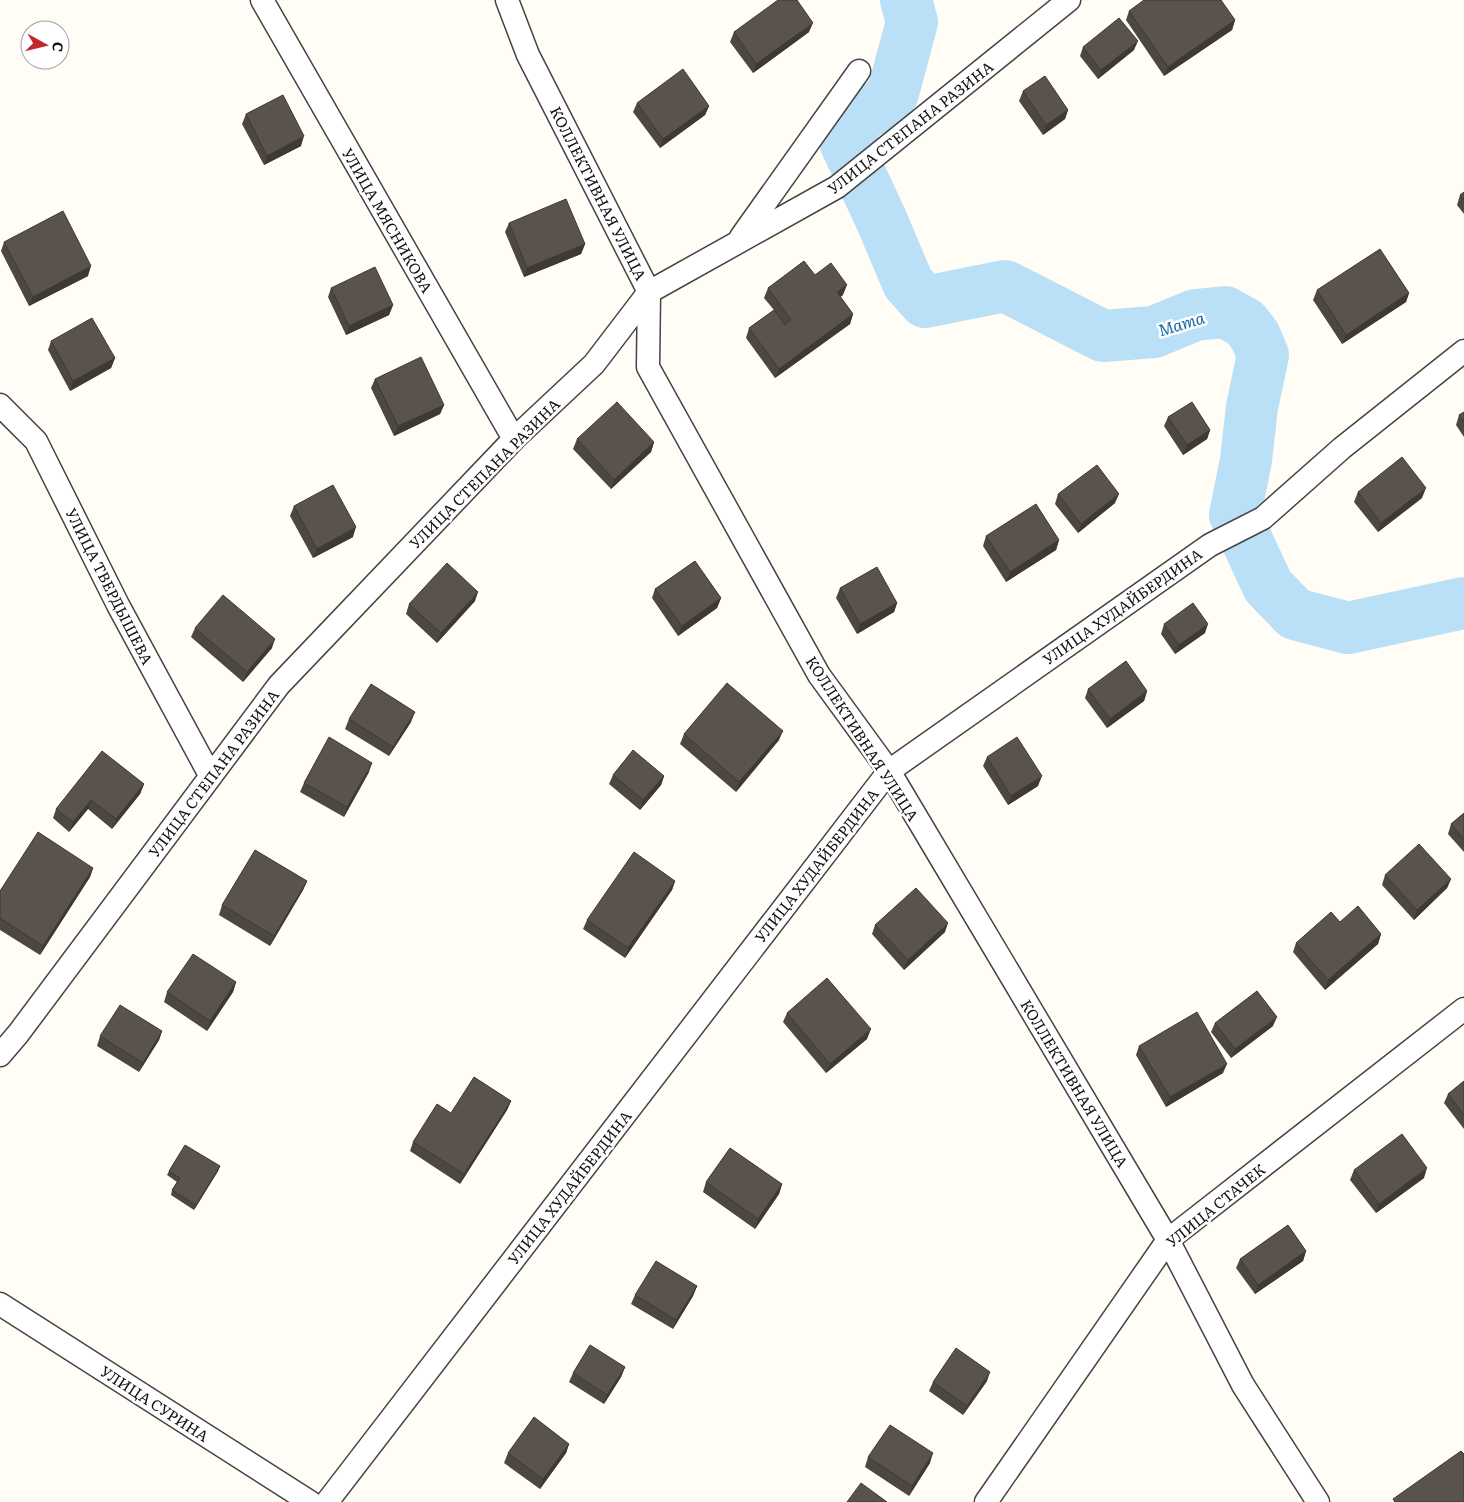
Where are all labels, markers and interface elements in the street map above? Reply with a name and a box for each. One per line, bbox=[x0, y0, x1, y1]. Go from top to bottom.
north arrow bbox=[20, 20, 70, 70]
text: С bbox=[48, 41, 69, 53]
street label: УЛИЦА СТЕПАНА РАЗИНА bbox=[822, 55, 998, 199]
street label: КОЛЛЕКТИВНАЯ УЛИЦА bbox=[545, 102, 653, 284]
street label: УЛИЦА МЯСНИКОВА bbox=[337, 143, 439, 297]
water label: Мата bbox=[1155, 304, 1208, 341]
street label: УЛИЦА СТЕПАНА РАЗИНА bbox=[403, 392, 565, 554]
street label: УЛИЦА ТВЕРДЫШЕВА bbox=[60, 504, 160, 668]
street label: УЛИЦА ХУДАЙБЕРДИНА bbox=[1038, 542, 1206, 670]
street label: КОЛЛЕКТИВНАЯ УЛИЦА bbox=[801, 651, 925, 825]
street label: УЛИЦА СТЕПАНА РАЗИНА bbox=[142, 684, 284, 862]
street label: УЛИЦА ХУДАЙБЕРДИНА bbox=[748, 783, 884, 947]
street label: КОЛЛЕКТИВНАЯ УЛИЦА bbox=[1015, 994, 1135, 1172]
street label: УЛИЦА ХУДАЙБЕРДИНА bbox=[501, 1105, 637, 1269]
street label: УЛИЦА СТАЧЕК bbox=[1160, 1158, 1270, 1252]
street label: УЛИЦА СУРИНА bbox=[96, 1359, 214, 1447]

